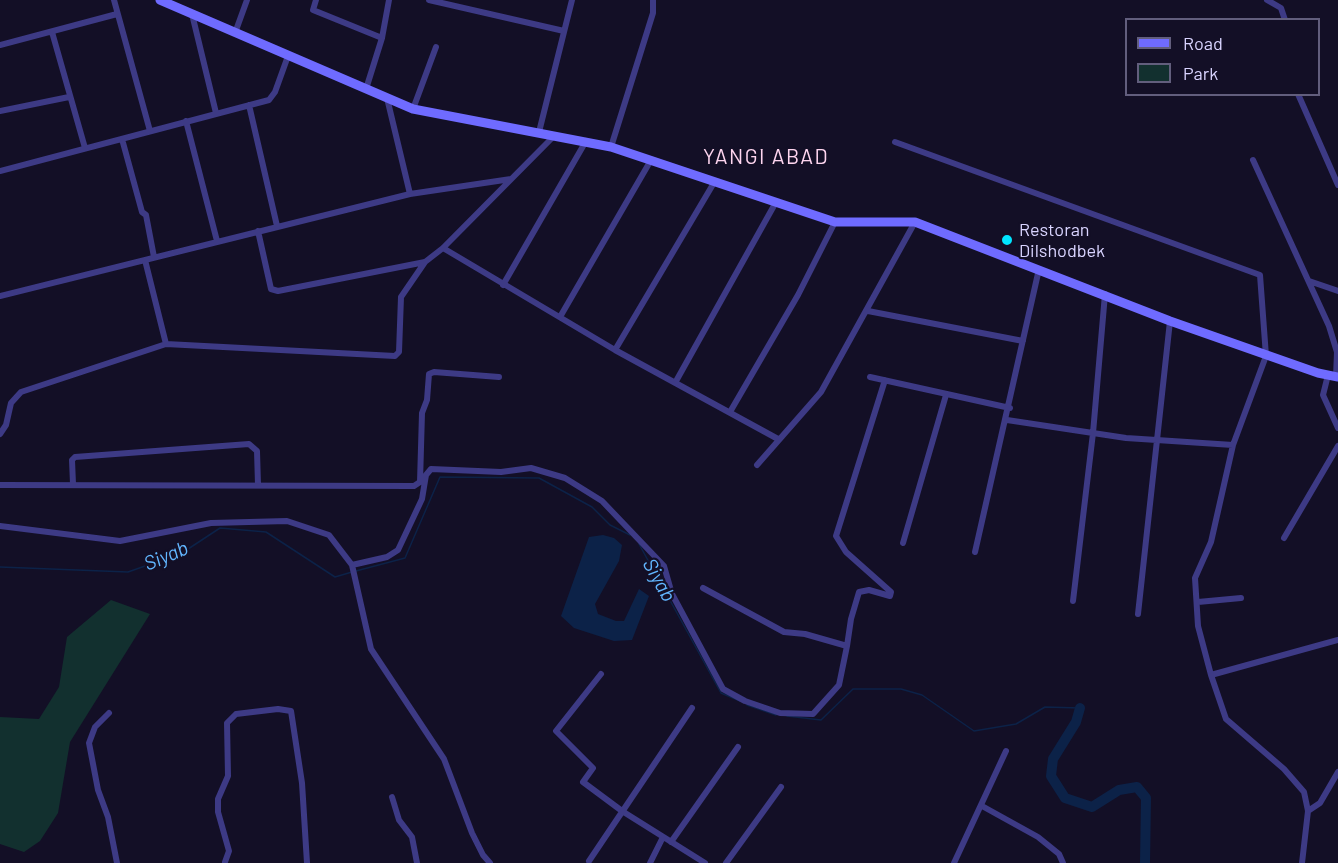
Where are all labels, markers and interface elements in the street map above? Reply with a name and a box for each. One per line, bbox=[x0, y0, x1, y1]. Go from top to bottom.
legend bbox=[1125, 18, 1320, 96]
text: Road bbox=[1183, 32, 1223, 54]
text: Park bbox=[1183, 62, 1218, 84]
district label: YANGI ABAD bbox=[703, 144, 829, 170]
place label: Restoran Dilshodbek bbox=[1019, 219, 1105, 262]
marker: Restoran Dilshodbek bbox=[1000, 233, 1014, 247]
water label: Siyab bbox=[140, 536, 192, 576]
water label: Siyab bbox=[637, 554, 681, 606]

